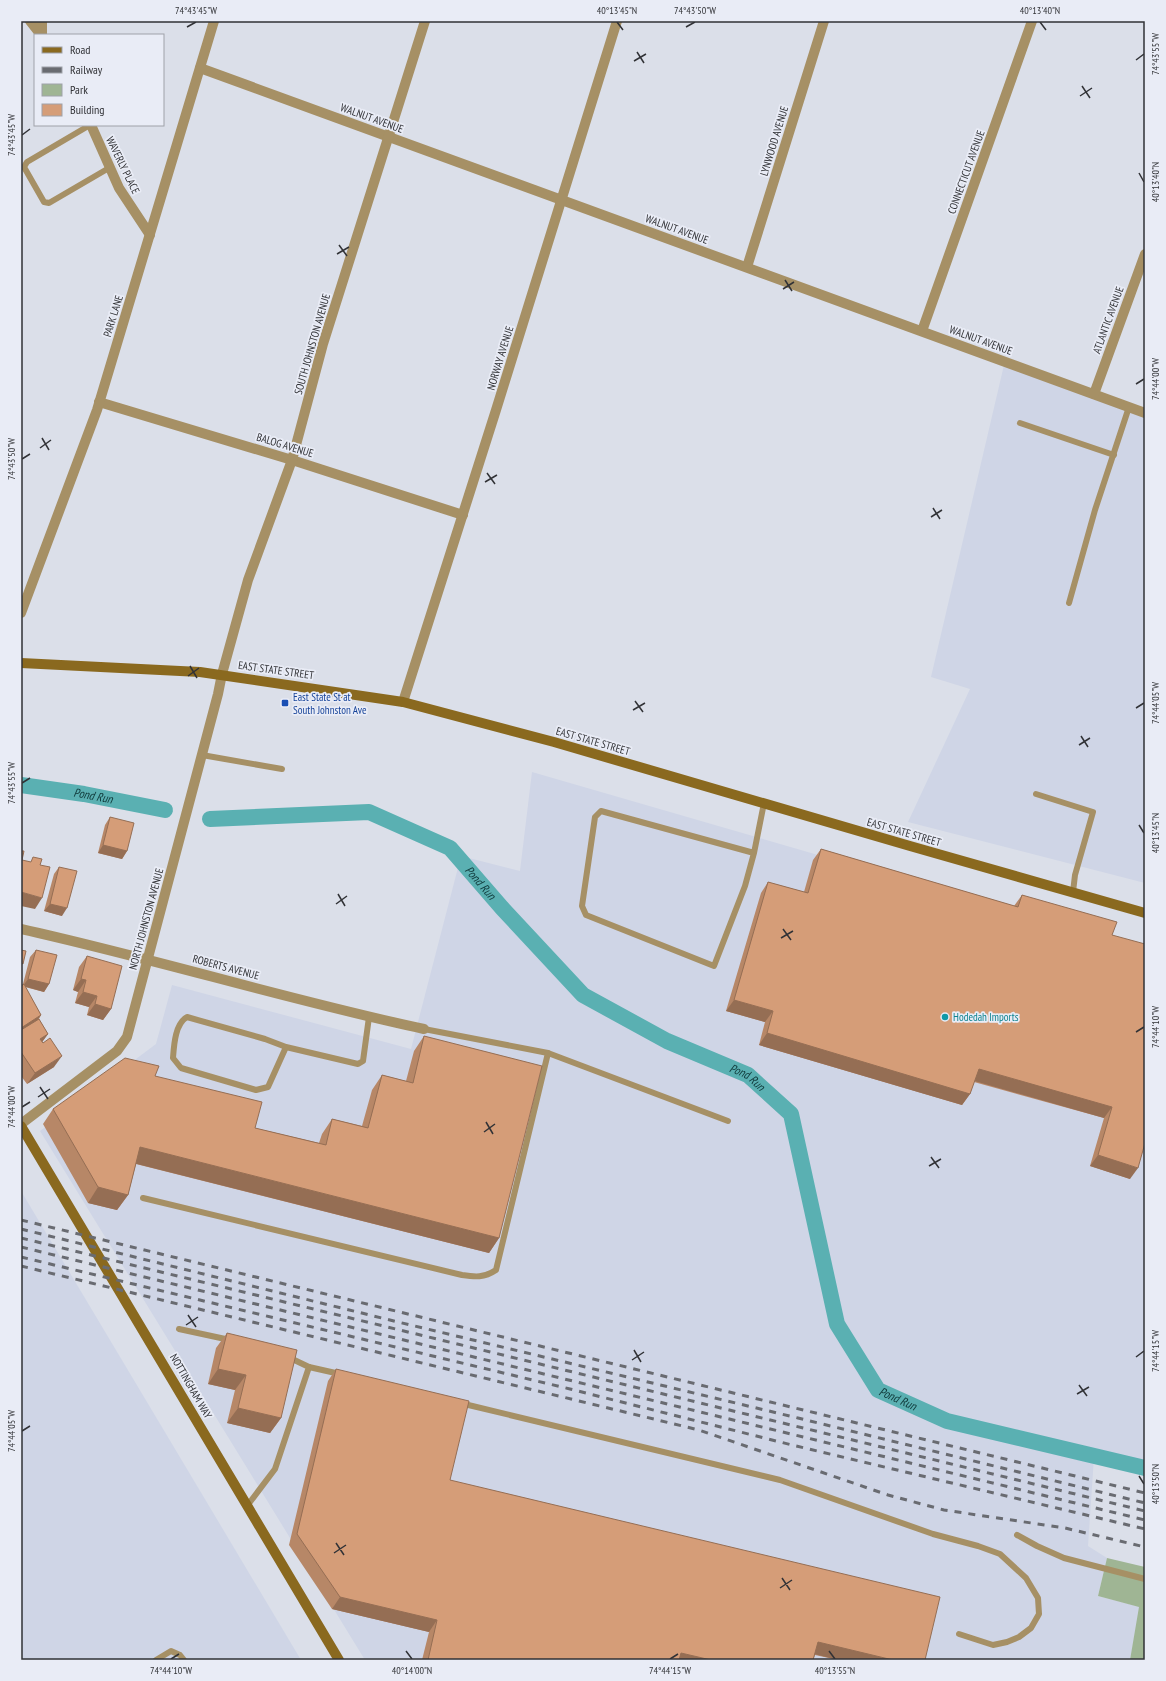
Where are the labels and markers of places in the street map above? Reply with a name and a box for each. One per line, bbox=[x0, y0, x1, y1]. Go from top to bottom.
place label: East State St at South Johnston Ave bbox=[293, 690, 367, 717]
marker: East State St at South Johnston Ave bbox=[280, 698, 290, 708]
place label: Hodedah Imports bbox=[953, 1010, 1019, 1024]
marker: Hodedah Imports bbox=[940, 1012, 950, 1022]

